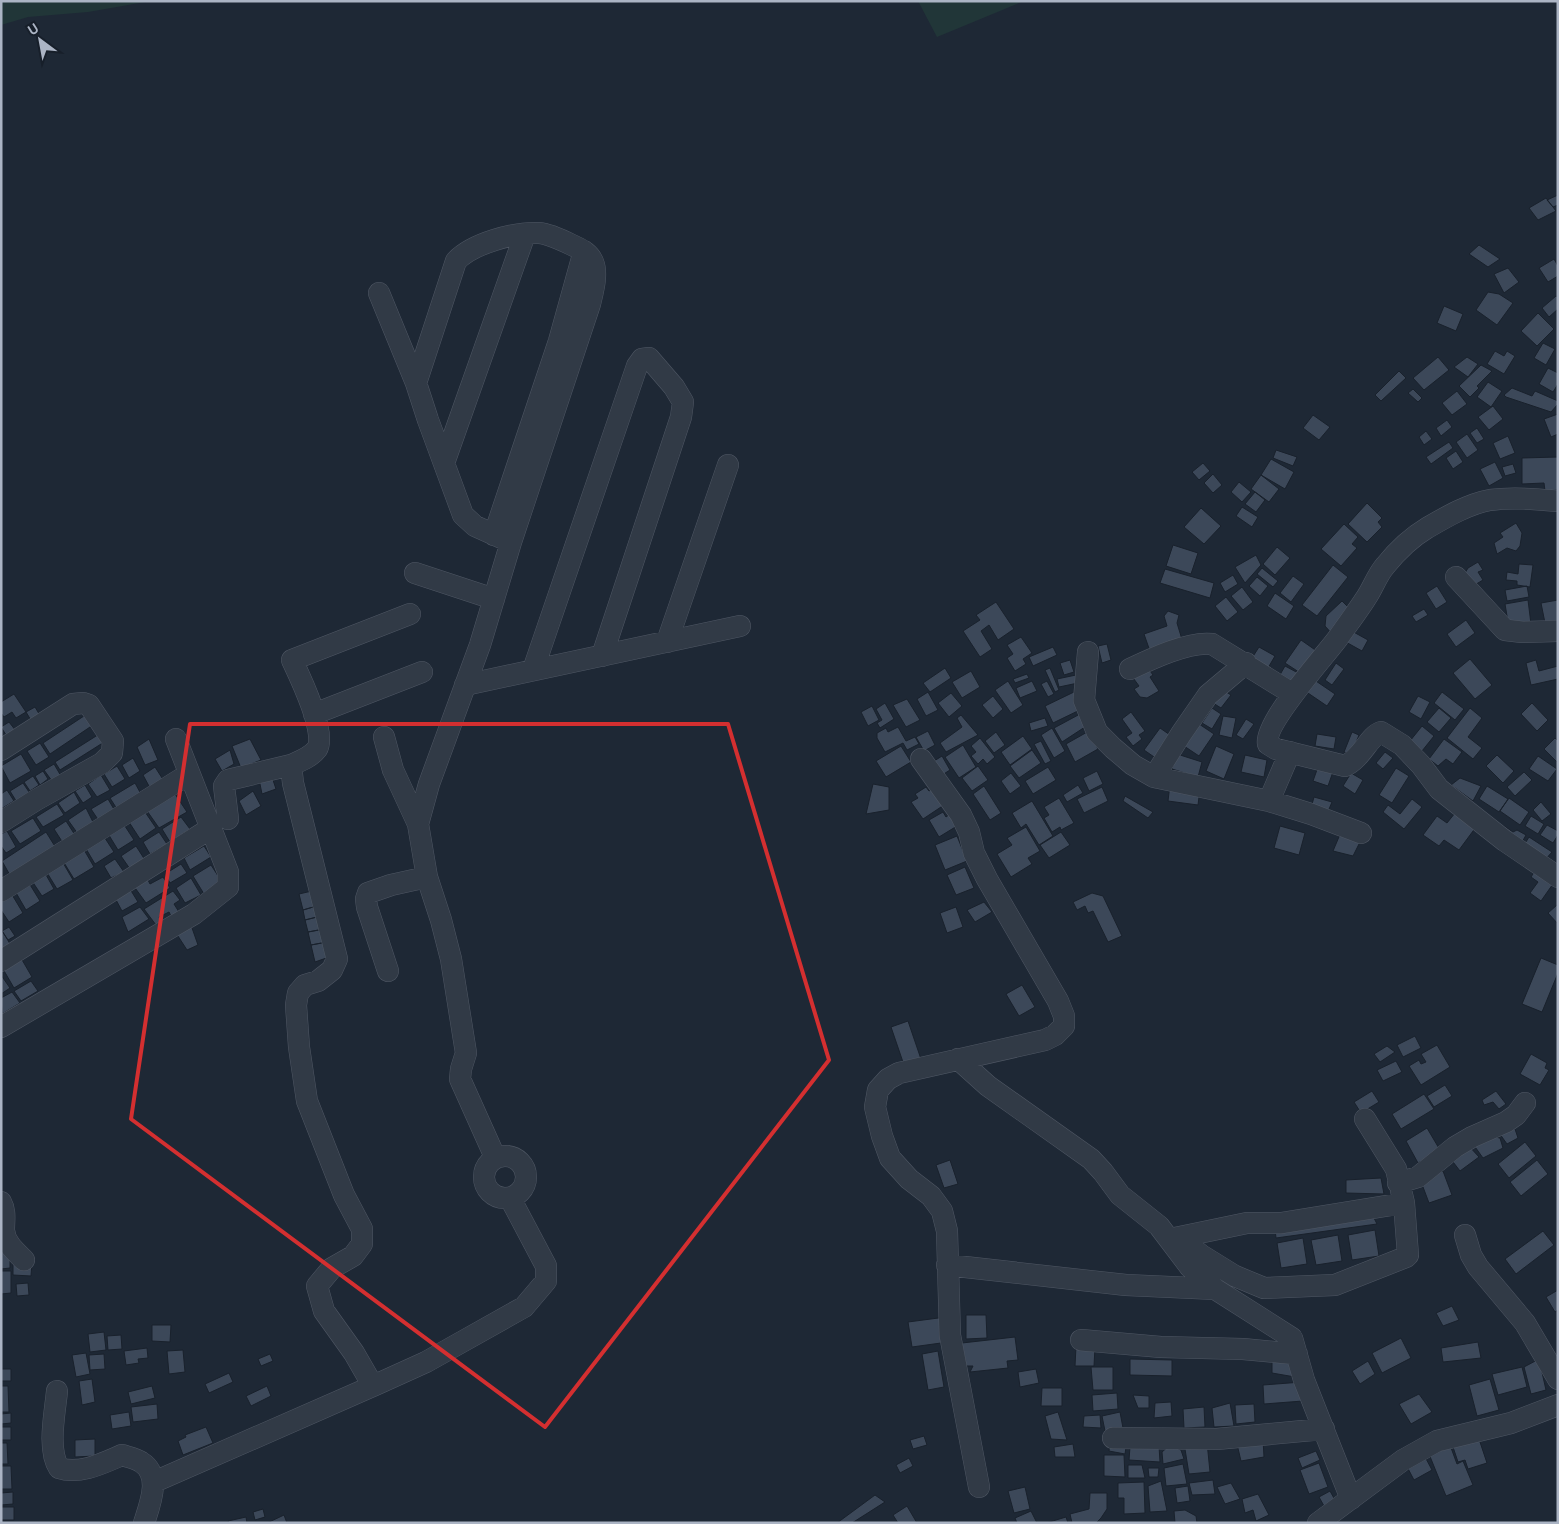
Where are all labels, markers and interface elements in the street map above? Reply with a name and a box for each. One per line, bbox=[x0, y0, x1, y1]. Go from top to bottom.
north arrow bbox=[15, 15, 65, 65]
text: U bbox=[24, 19, 42, 39]

